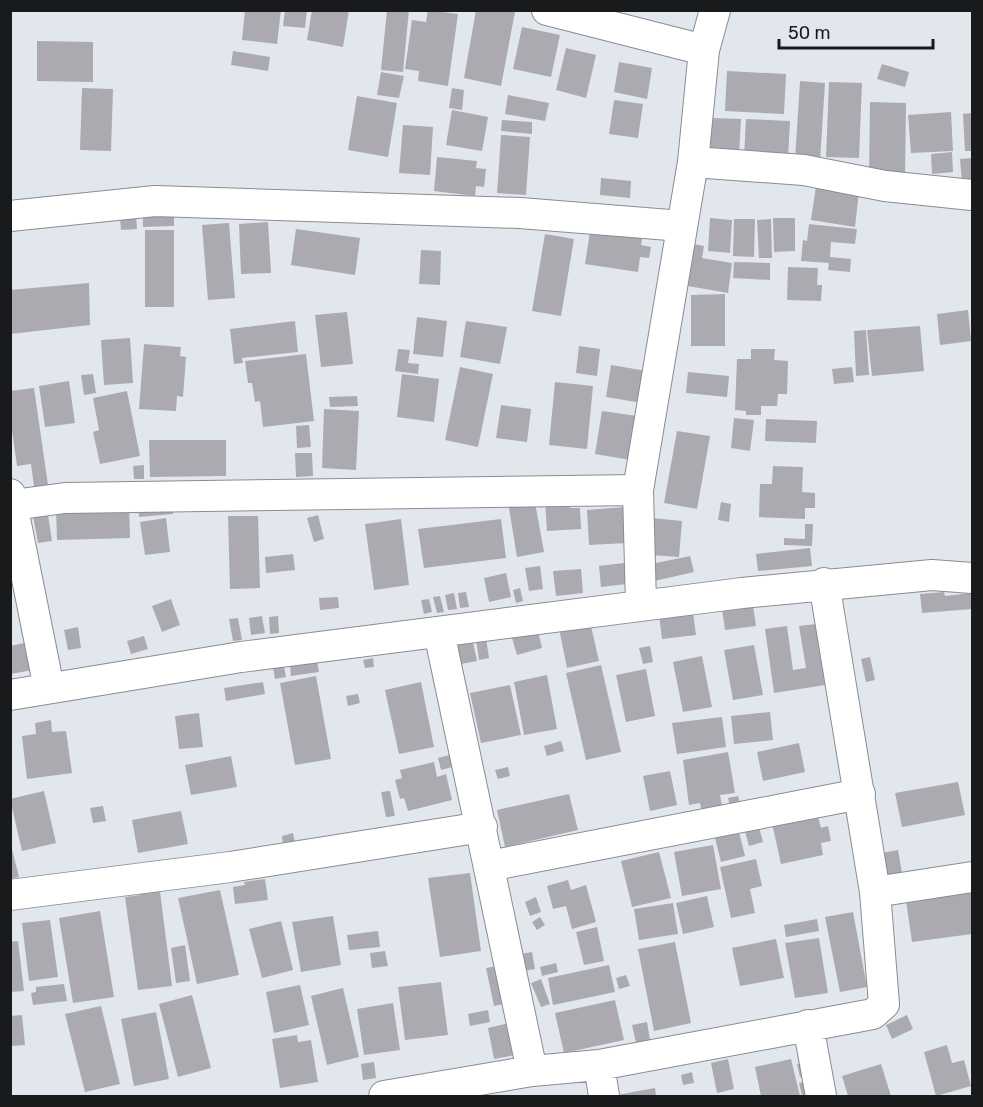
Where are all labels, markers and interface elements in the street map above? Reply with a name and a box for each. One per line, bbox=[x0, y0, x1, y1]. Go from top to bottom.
scale bar bbox=[779, 12, 934, 50]
text: 50 m bbox=[788, 22, 831, 44]

